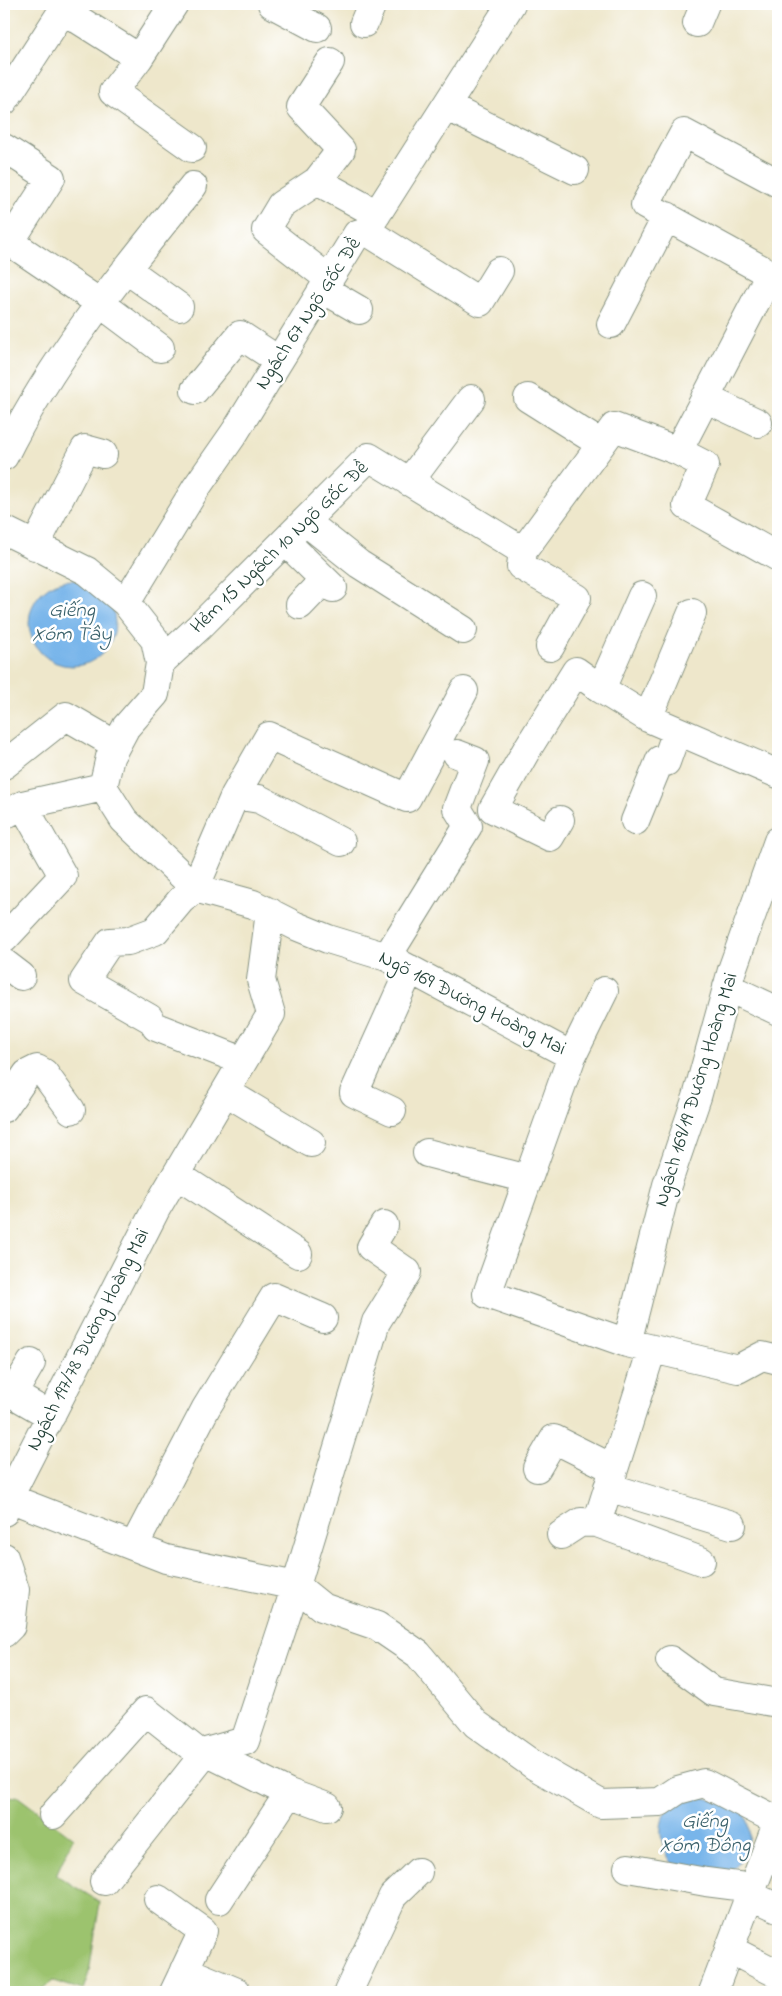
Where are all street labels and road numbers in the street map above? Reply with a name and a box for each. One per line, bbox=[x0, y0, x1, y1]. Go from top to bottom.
street label: Ngách 67 Ngõ Gốc Đề bbox=[249, 232, 370, 396]
street label: Hẻm 15 Ngách 10 Ngõ Gốc Đề bbox=[184, 455, 376, 642]
street label: Ngõ 169 Đường Hoàng Mai bbox=[373, 944, 571, 1065]
street label: Ngách 169/19 Đường Hoàng Mai bbox=[648, 969, 747, 1211]
street label: Ngách 197/78 Đường Hoàng Mai bbox=[20, 1224, 159, 1457]

